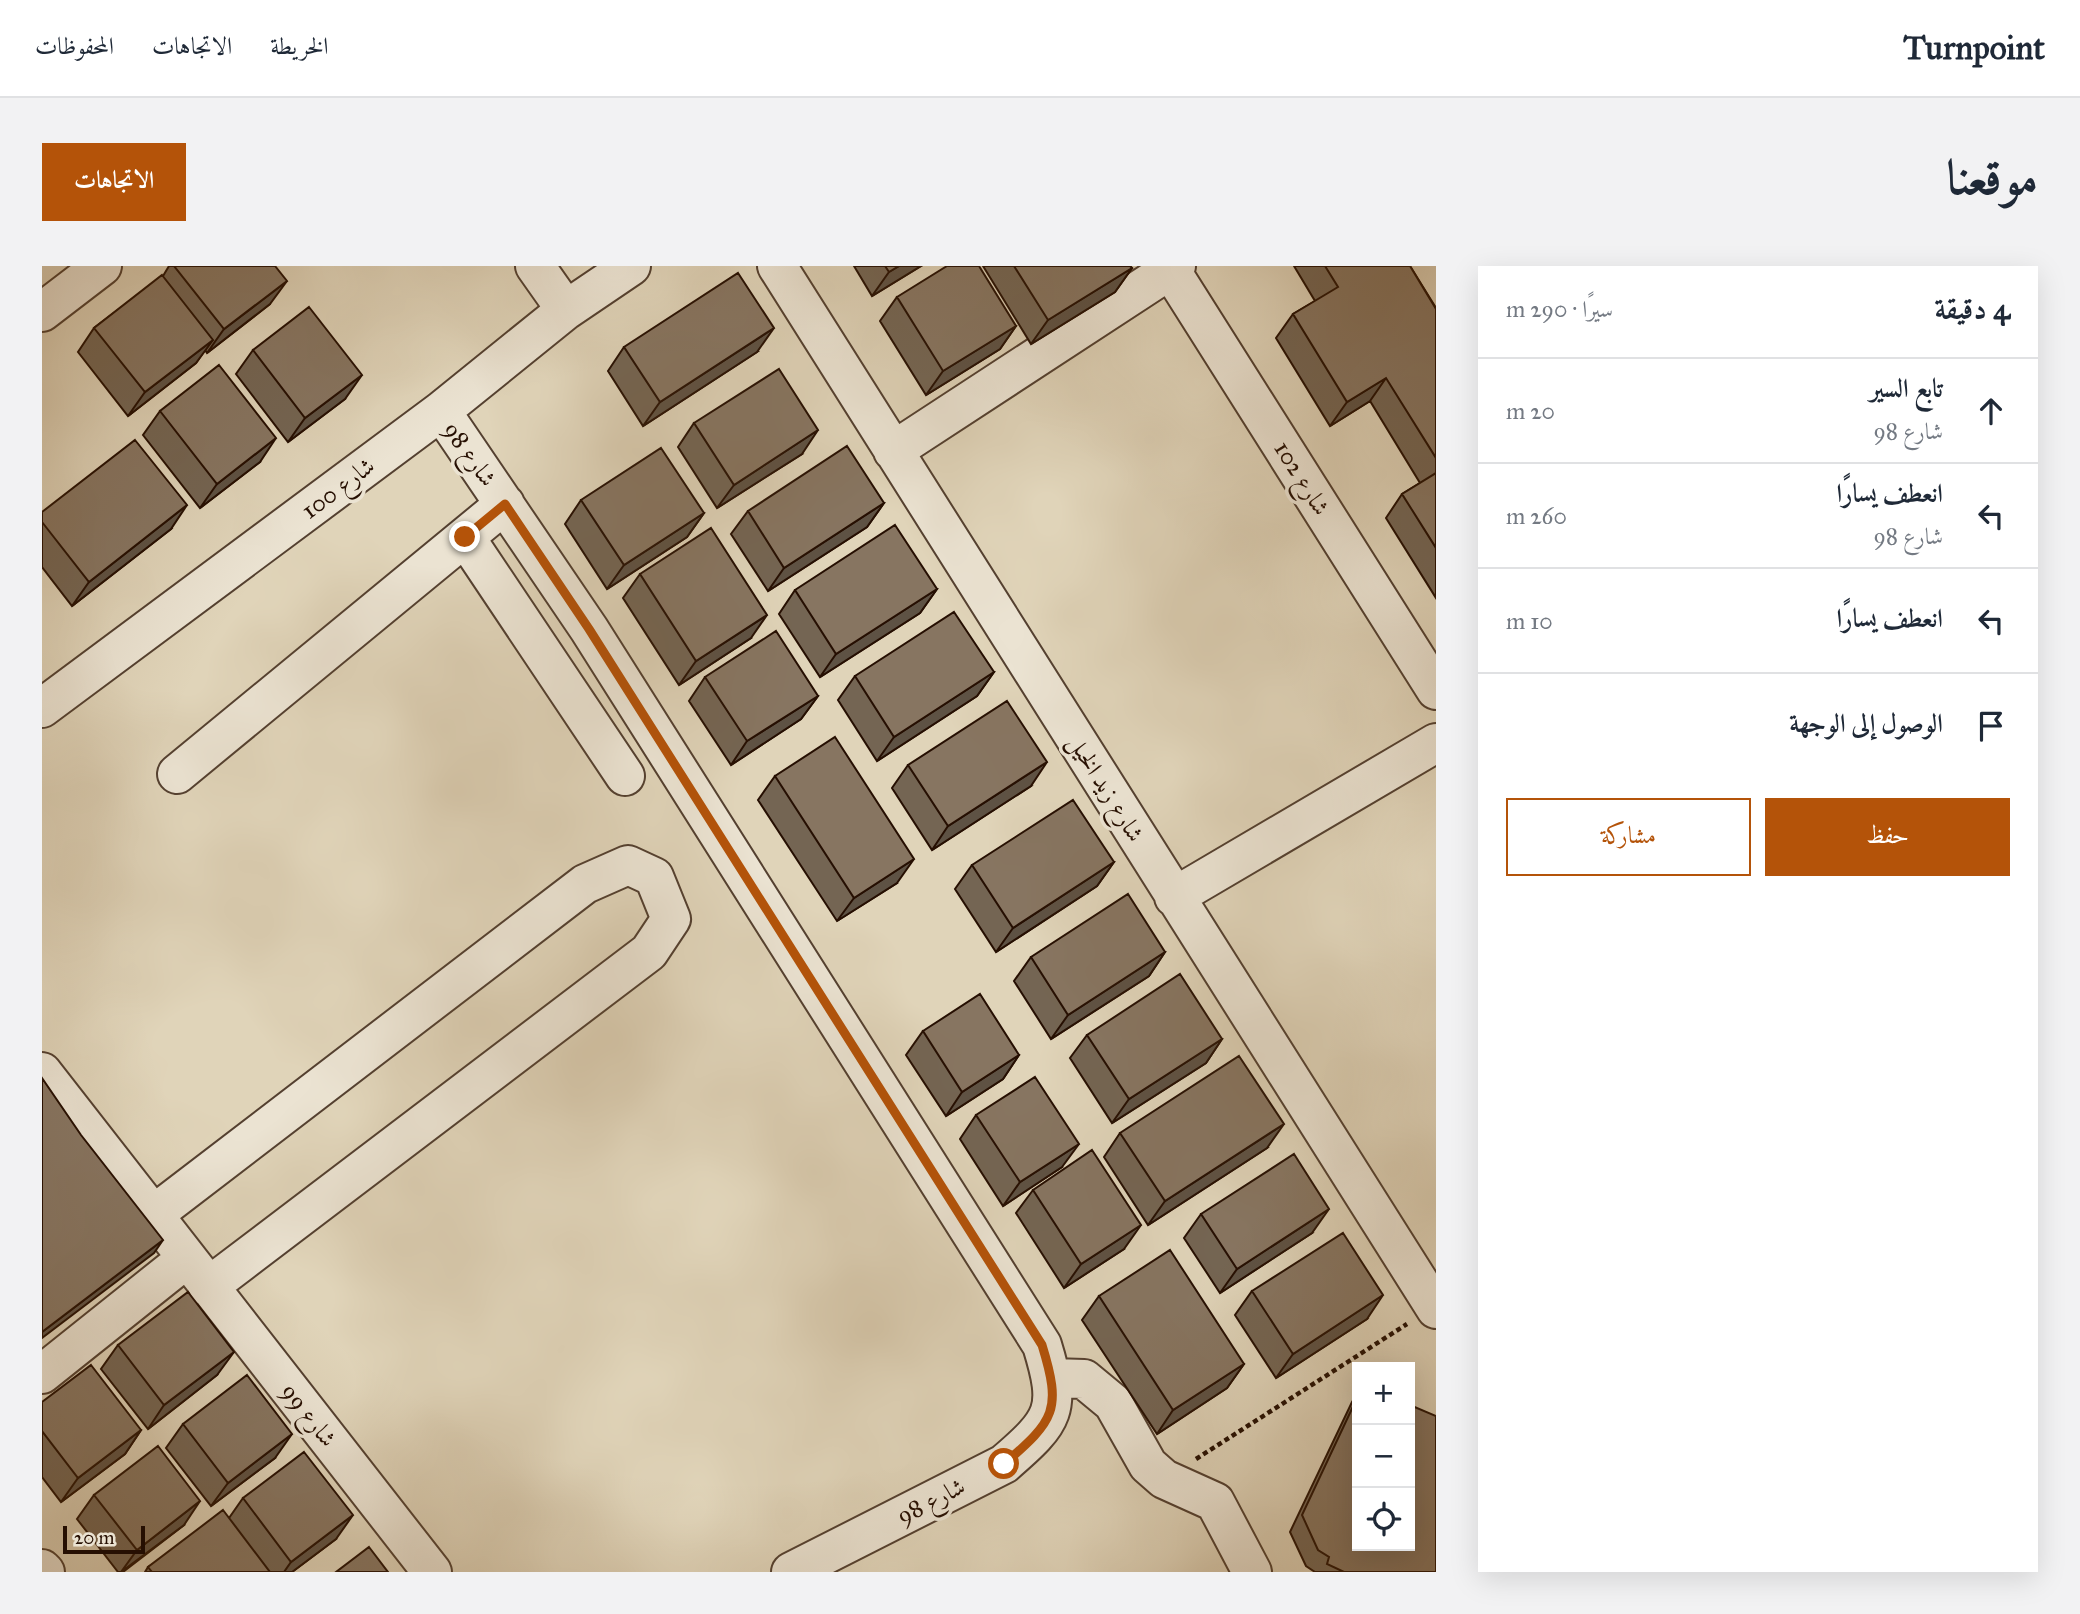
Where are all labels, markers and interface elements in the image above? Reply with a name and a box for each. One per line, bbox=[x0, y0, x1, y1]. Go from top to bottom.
text: Turnpoint bbox=[1903, 28, 2045, 68]
text: المحفوظات bbox=[35, 31, 114, 61]
text: الاتجاهات bbox=[152, 31, 232, 61]
text: الخريطة bbox=[270, 31, 329, 61]
button: الاتجاهات bbox=[42, 143, 186, 221]
text: موقعنا bbox=[1946, 148, 2038, 207]
text: 4 دقيقة bbox=[1934, 291, 2010, 327]
text: سيرًا · 290 m bbox=[1506, 295, 1613, 323]
text: تابع السير bbox=[1870, 372, 1943, 404]
icon: ahead bbox=[1972, 392, 2010, 430]
text: 20 m bbox=[1506, 397, 1555, 425]
street label: شارع 98 bbox=[433, 416, 503, 495]
text: شارع 98 bbox=[1874, 417, 1943, 445]
street label: شارع 102 bbox=[1263, 435, 1336, 523]
street label: شارع 100 bbox=[295, 451, 384, 529]
text: انعطف يسارًا bbox=[1836, 477, 1943, 509]
icon: left bbox=[1972, 497, 2010, 535]
text: 260 m bbox=[1506, 502, 1567, 530]
route end bbox=[449, 521, 480, 552]
text: شارع 98 bbox=[1874, 522, 1943, 550]
text: انعطف يسارًا bbox=[1836, 602, 1943, 634]
icon: left bbox=[1972, 602, 2010, 640]
text: 10 m bbox=[1506, 607, 1553, 635]
text: الوصول إلى الوجهة bbox=[1789, 707, 1943, 739]
icon: arrive bbox=[1972, 707, 2010, 745]
street label: شارع زيد الخيل bbox=[1057, 729, 1151, 850]
button: مشاركة bbox=[1506, 798, 1751, 876]
button: حفظ bbox=[1765, 798, 2010, 876]
map controls bbox=[1352, 1362, 1415, 1551]
button: + bbox=[1352, 1362, 1415, 1425]
street label: شارع 99 bbox=[271, 1377, 343, 1456]
button: − bbox=[1352, 1425, 1415, 1488]
route start bbox=[988, 1448, 1019, 1479]
street label: شارع 98 bbox=[892, 1471, 972, 1535]
button: locate bbox=[1352, 1488, 1415, 1551]
scale bar bbox=[63, 1523, 145, 1555]
text: 20 m bbox=[74, 1526, 115, 1549]

